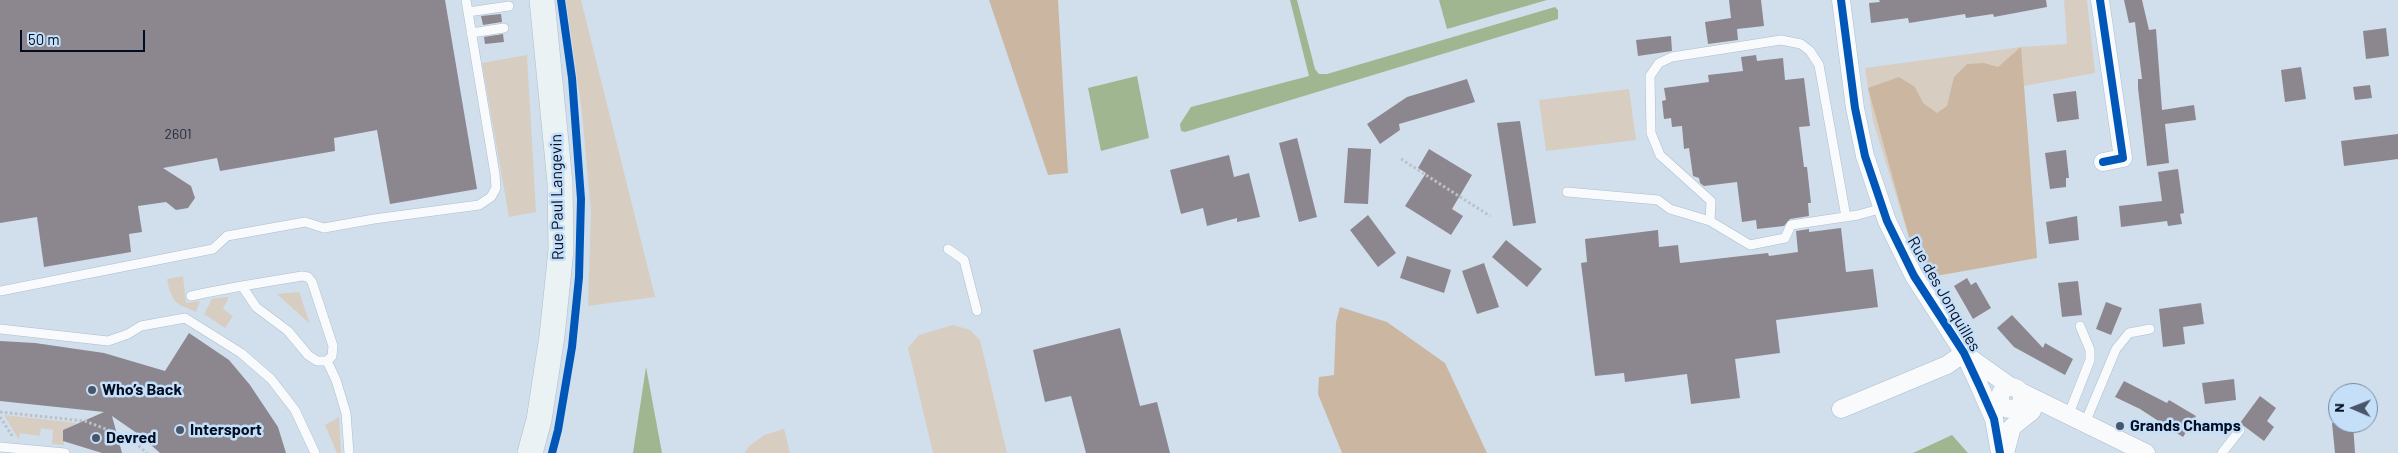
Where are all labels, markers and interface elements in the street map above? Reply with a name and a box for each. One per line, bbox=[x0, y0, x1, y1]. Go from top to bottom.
scale bar bbox=[22, 20, 148, 52]
text: 50 m bbox=[28, 30, 60, 48]
house number: 2601 bbox=[164, 126, 192, 142]
street label: Rue Paul Langevin bbox=[546, 134, 568, 260]
street label: Rue des Jonquilles bbox=[1903, 233, 1985, 355]
place label: Who’s Back bbox=[102, 380, 182, 400]
north arrow bbox=[2328, 383, 2378, 433]
marker: Who’s Back bbox=[86, 384, 98, 396]
text: N bbox=[2330, 403, 2347, 413]
place label: Grands Champs bbox=[2130, 416, 2241, 436]
place label: Intersport bbox=[190, 420, 262, 440]
marker: Grands Champs bbox=[2114, 420, 2126, 432]
marker: Intersport bbox=[174, 424, 186, 436]
place label: Devred bbox=[106, 428, 156, 448]
marker: Devred bbox=[90, 432, 102, 444]

